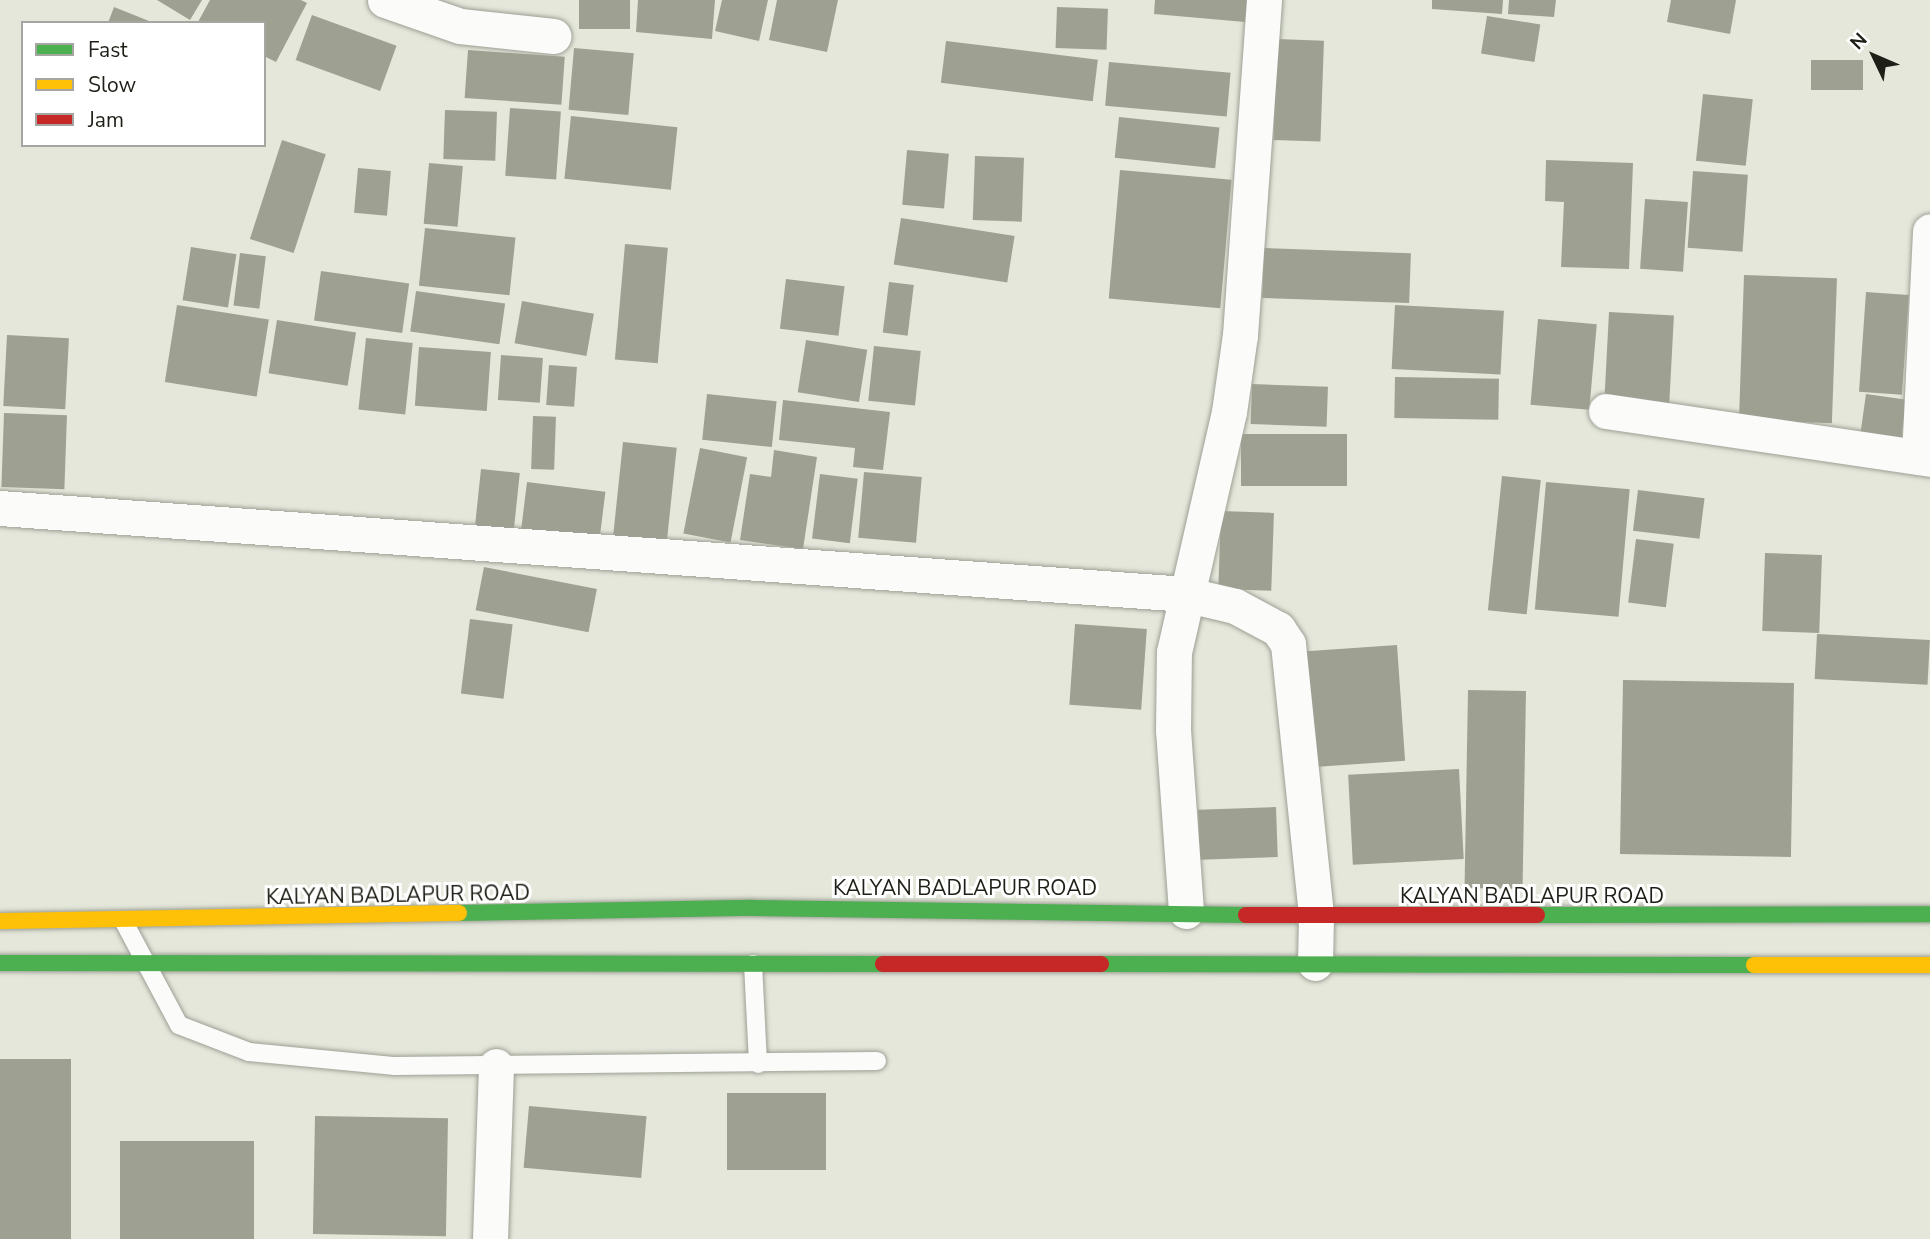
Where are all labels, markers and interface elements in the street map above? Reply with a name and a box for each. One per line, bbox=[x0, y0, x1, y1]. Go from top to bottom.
legend bbox=[21, 21, 266, 147]
north arrow bbox=[1839, 21, 1909, 91]
text: N bbox=[1845, 27, 1873, 56]
text: Fast bbox=[88, 36, 128, 64]
text: Slow bbox=[88, 71, 136, 99]
text: Jam bbox=[88, 106, 124, 134]
street label: KALYAN BADLAPUR ROAD bbox=[833, 875, 1097, 901]
street label: KALYAN BADLAPUR ROAD bbox=[266, 880, 530, 910]
street label: KALYAN BADLAPUR ROAD bbox=[1400, 883, 1664, 909]

